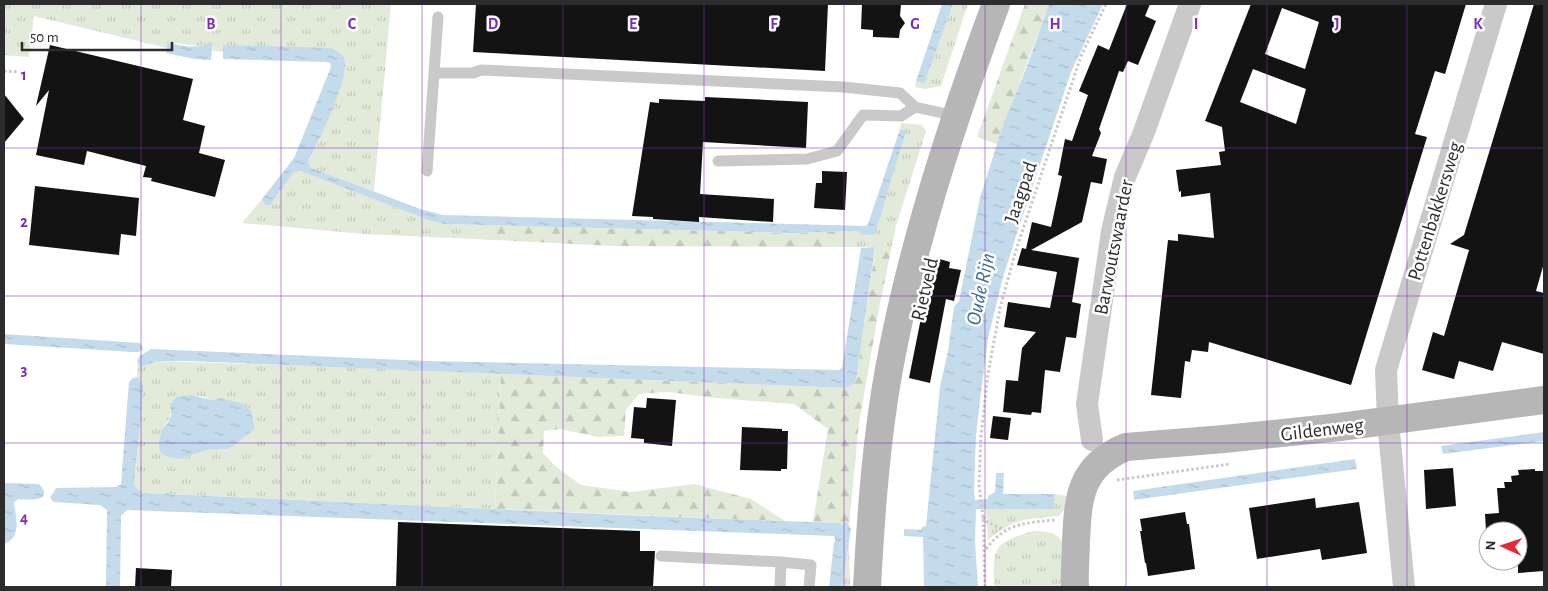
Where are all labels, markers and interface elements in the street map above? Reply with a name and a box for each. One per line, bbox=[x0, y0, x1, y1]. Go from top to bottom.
text: B bbox=[206, 16, 216, 32]
text: C bbox=[348, 16, 357, 32]
text: D bbox=[488, 16, 499, 32]
text: E bbox=[629, 16, 637, 32]
text: F bbox=[770, 16, 778, 32]
text: G bbox=[910, 16, 920, 32]
text: H bbox=[1049, 16, 1061, 32]
text: I bbox=[1194, 16, 1198, 32]
text: J bbox=[1334, 16, 1340, 32]
text: K bbox=[1473, 16, 1483, 32]
scale bar bbox=[22, 20, 172, 52]
text: 50 m bbox=[30, 30, 59, 45]
text: 1 bbox=[21, 67, 27, 83]
street label: Pottenbakkersweg bbox=[1404, 139, 1466, 283]
street label: Jaagpad bbox=[1001, 159, 1041, 226]
street label: Barwoutswaarder bbox=[1091, 177, 1137, 317]
text: 2 bbox=[20, 214, 28, 230]
water label: Oude Rijn bbox=[963, 251, 998, 327]
street label: Rietveld bbox=[908, 256, 942, 323]
text: 3 bbox=[21, 362, 28, 378]
street label: Gildenweg bbox=[1280, 415, 1365, 445]
text: 4 bbox=[20, 510, 28, 526]
north arrow bbox=[1478, 521, 1528, 571]
text: N bbox=[1484, 540, 1498, 551]

